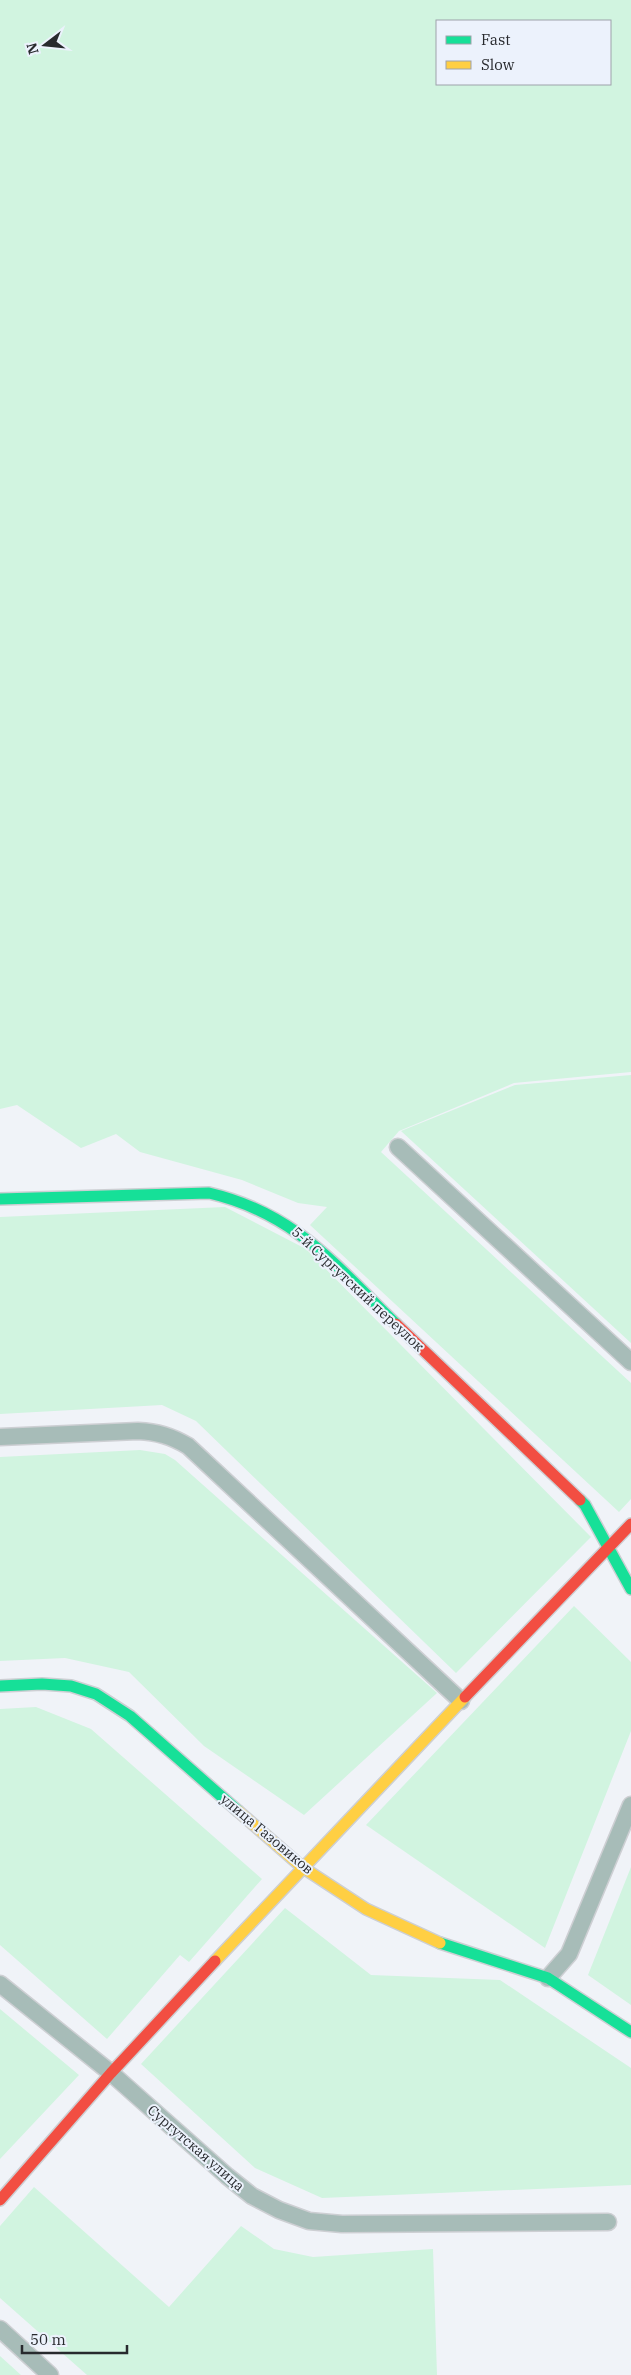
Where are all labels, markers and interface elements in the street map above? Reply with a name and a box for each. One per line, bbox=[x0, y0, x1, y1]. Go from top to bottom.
north arrow bbox=[20, 20, 70, 70]
legend bbox=[436, 20, 611, 85]
text: Fast bbox=[481, 30, 511, 49]
text: N bbox=[22, 41, 43, 56]
text: Slow bbox=[481, 55, 515, 74]
street label: 5-й Сургутский переулок bbox=[288, 1223, 428, 1355]
street label: улица Газовиков bbox=[217, 1790, 317, 1878]
street label: Сургутская улица bbox=[144, 2101, 248, 2195]
scale bar bbox=[22, 2322, 128, 2354]
text: 50 m bbox=[30, 2330, 66, 2349]

